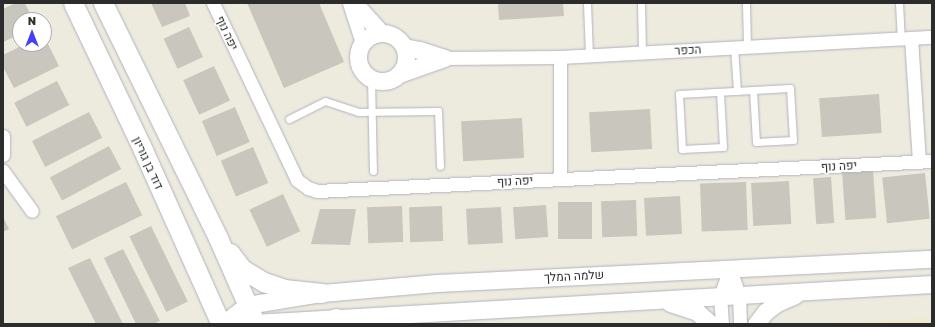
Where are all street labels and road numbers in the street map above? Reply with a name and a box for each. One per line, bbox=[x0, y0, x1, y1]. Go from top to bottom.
street label: יפה נוף bbox=[213, 14, 241, 52]
street label: הכפר bbox=[674, 42, 702, 58]
street label: דוד בן גוריון bbox=[130, 134, 166, 192]
street label: יפה נוף bbox=[821, 158, 857, 174]
street label: יפה נוף bbox=[497, 173, 533, 189]
street label: שלמה המלך bbox=[544, 267, 604, 285]

